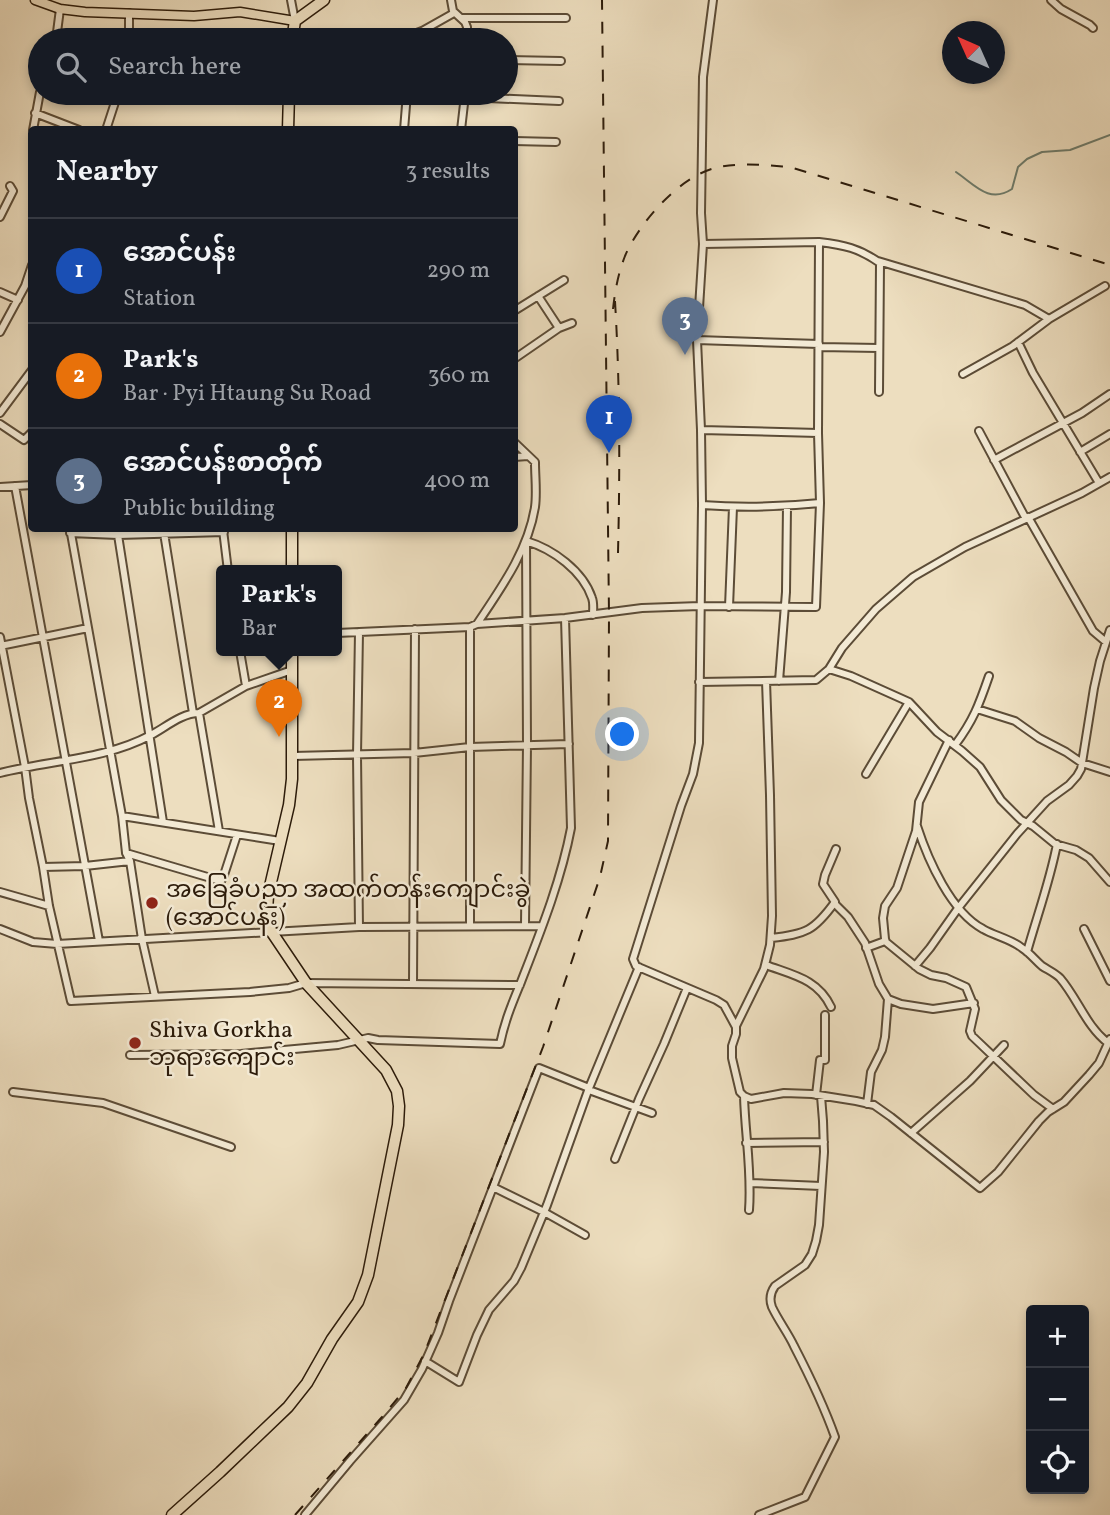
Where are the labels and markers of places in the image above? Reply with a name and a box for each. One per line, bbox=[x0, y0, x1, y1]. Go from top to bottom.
pin: 3 bbox=[662, 297, 708, 355]
pin: 1 bbox=[586, 395, 632, 453]
pin: 2 bbox=[256, 679, 302, 737]
place label: အခြေခံပညာ အထက်တန်းကျောင်းခွဲ (အောင်ပန်း) bbox=[166, 873, 531, 936]
marker: အခြေခံပညာ အထက်တန်းကျောင်းခွဲ (အောင်ပန်း) bbox=[144, 895, 160, 911]
place label: Shiva Gorkha ဘုရားကျောင်း bbox=[149, 1014, 295, 1076]
marker: Shiva Gorkha ဘုရားကျောင်း bbox=[127, 1035, 143, 1051]

